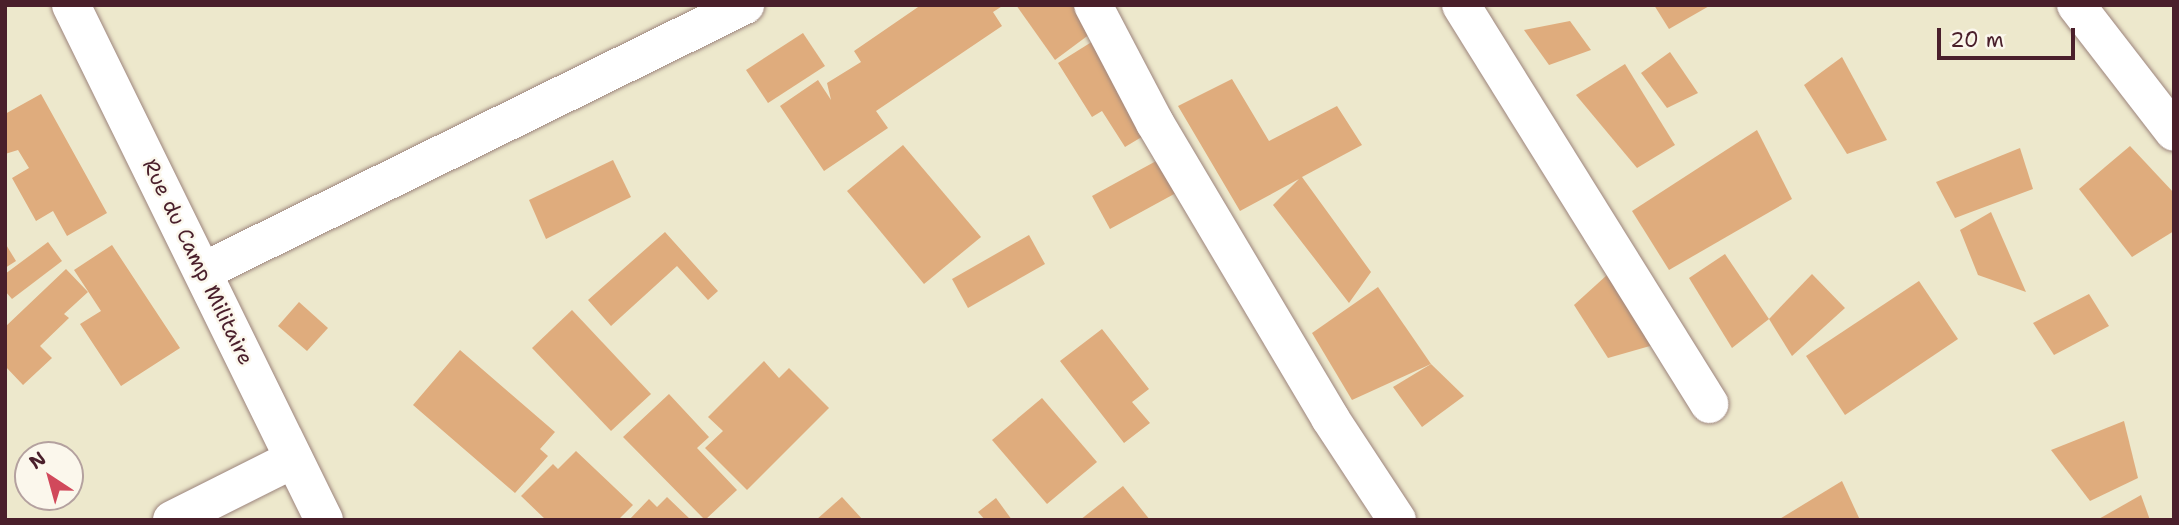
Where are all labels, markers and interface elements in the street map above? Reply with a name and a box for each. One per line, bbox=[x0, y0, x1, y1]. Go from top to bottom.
scale bar bbox=[1941, 14, 2079, 58]
text: 20 m bbox=[1950, 26, 2004, 54]
street label: Rue du Camp Militaire bbox=[137, 155, 259, 369]
north arrow bbox=[14, 441, 84, 511]
text: N bbox=[24, 446, 51, 475]

